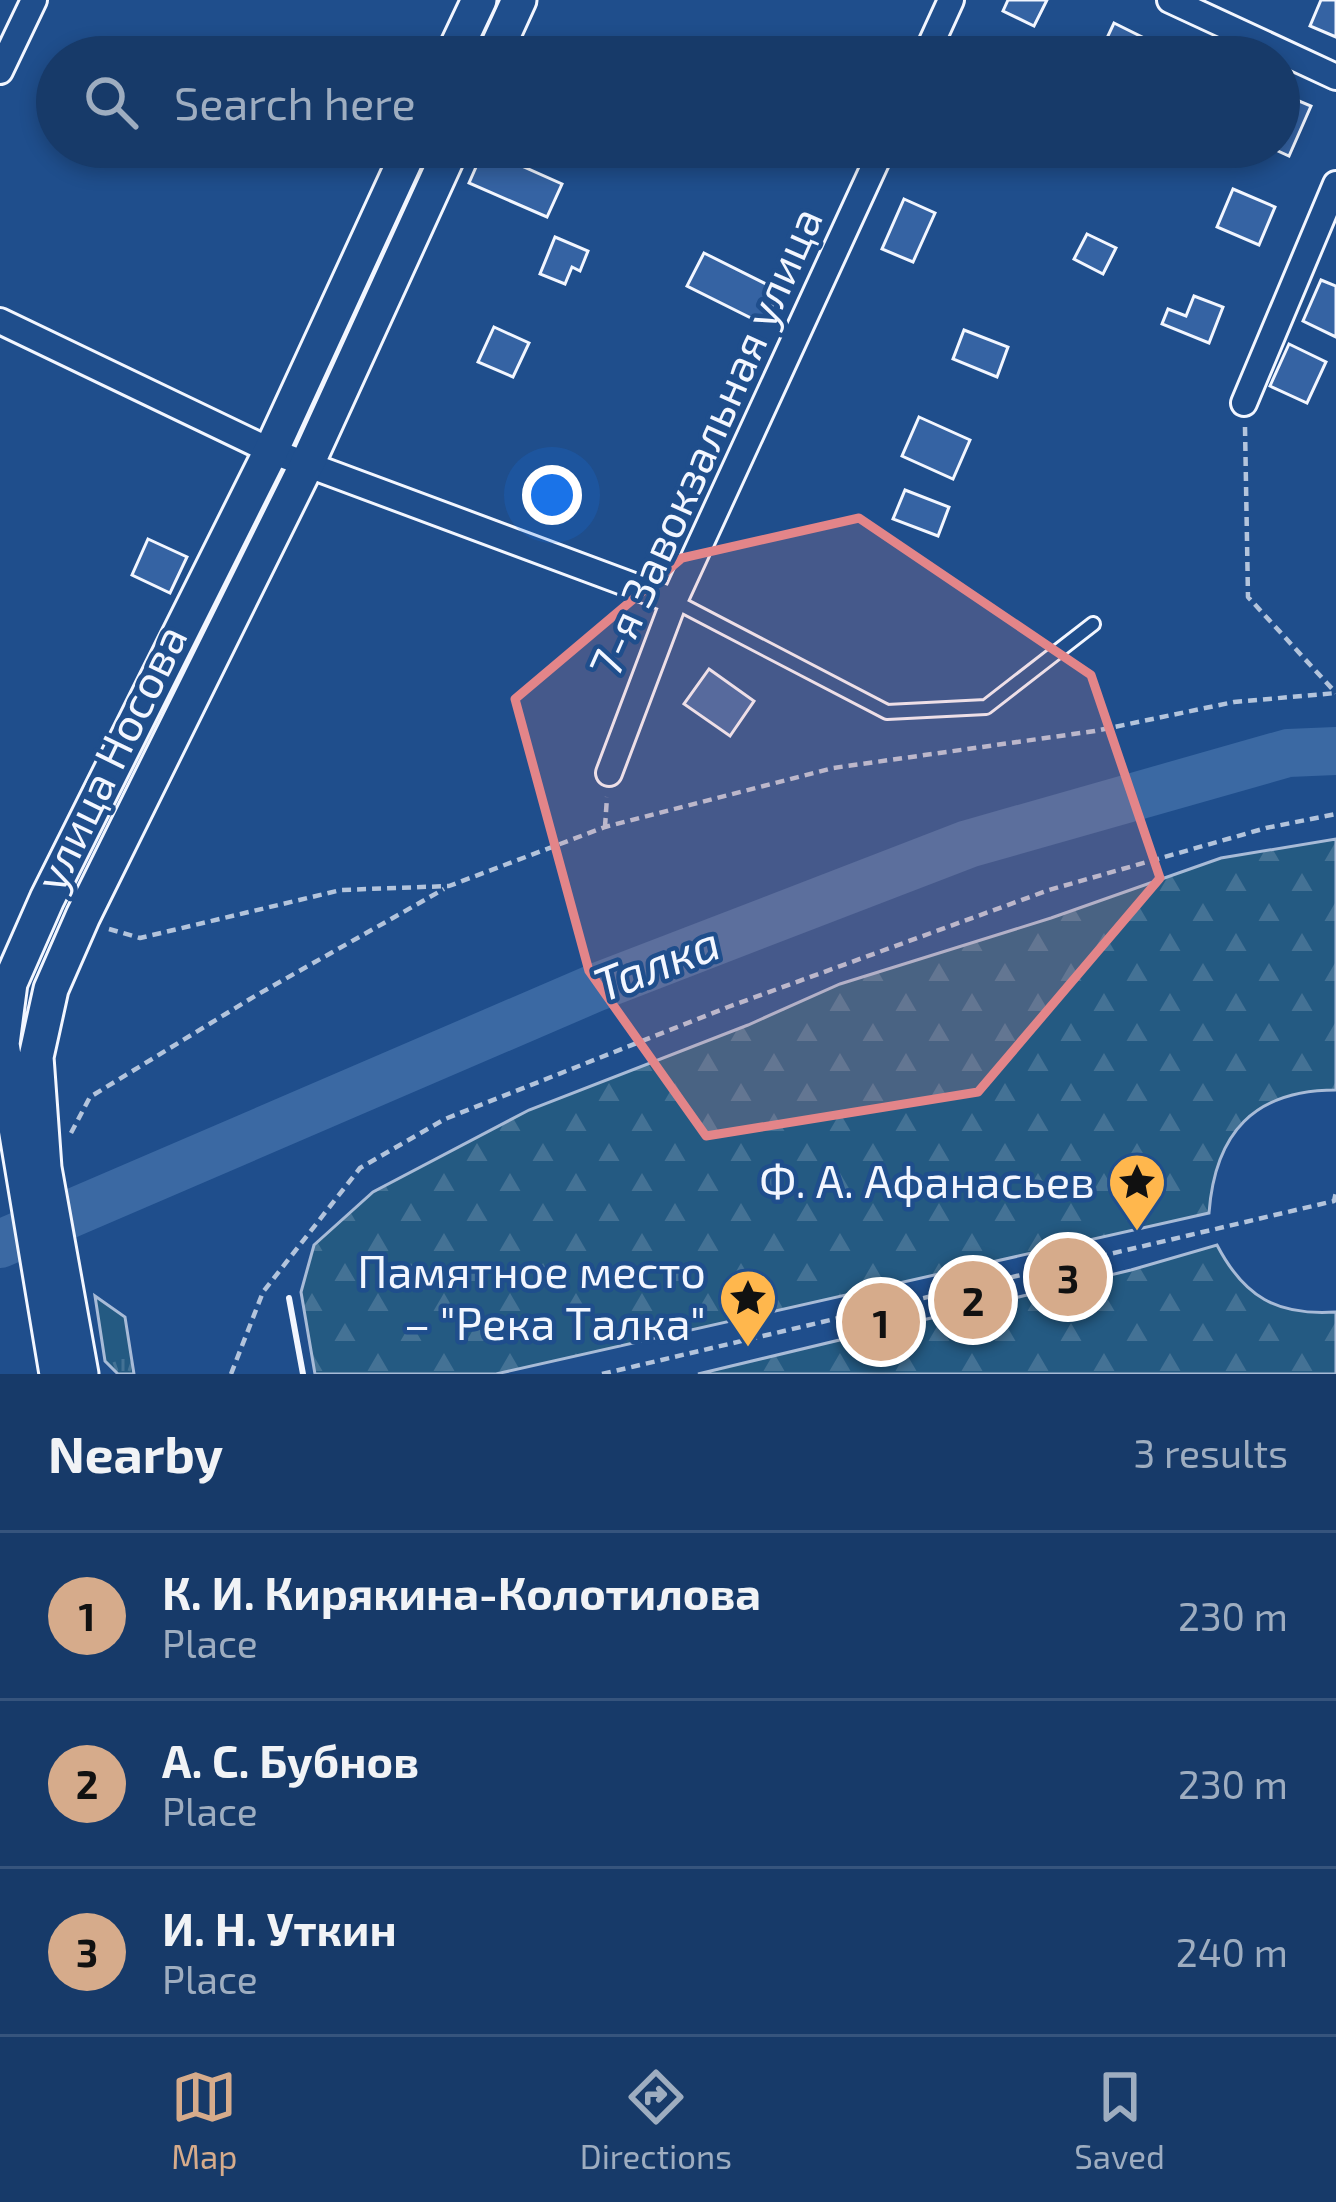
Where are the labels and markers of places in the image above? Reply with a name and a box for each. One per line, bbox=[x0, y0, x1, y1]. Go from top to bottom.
place icon: Ф. А. Афанасьев bbox=[1106, 1151, 1168, 1233]
place label: Ф. А. Афанасьев bbox=[759, 1153, 1095, 1207]
pin: 3 bbox=[1029, 1232, 1107, 1322]
place label: Памятное место – "Река Талка" bbox=[357, 1243, 706, 1349]
pin: 2 bbox=[934, 1255, 1012, 1345]
place icon: Памятное место – "Река Талка" bbox=[717, 1267, 779, 1349]
pin: 1 bbox=[842, 1277, 920, 1367]

